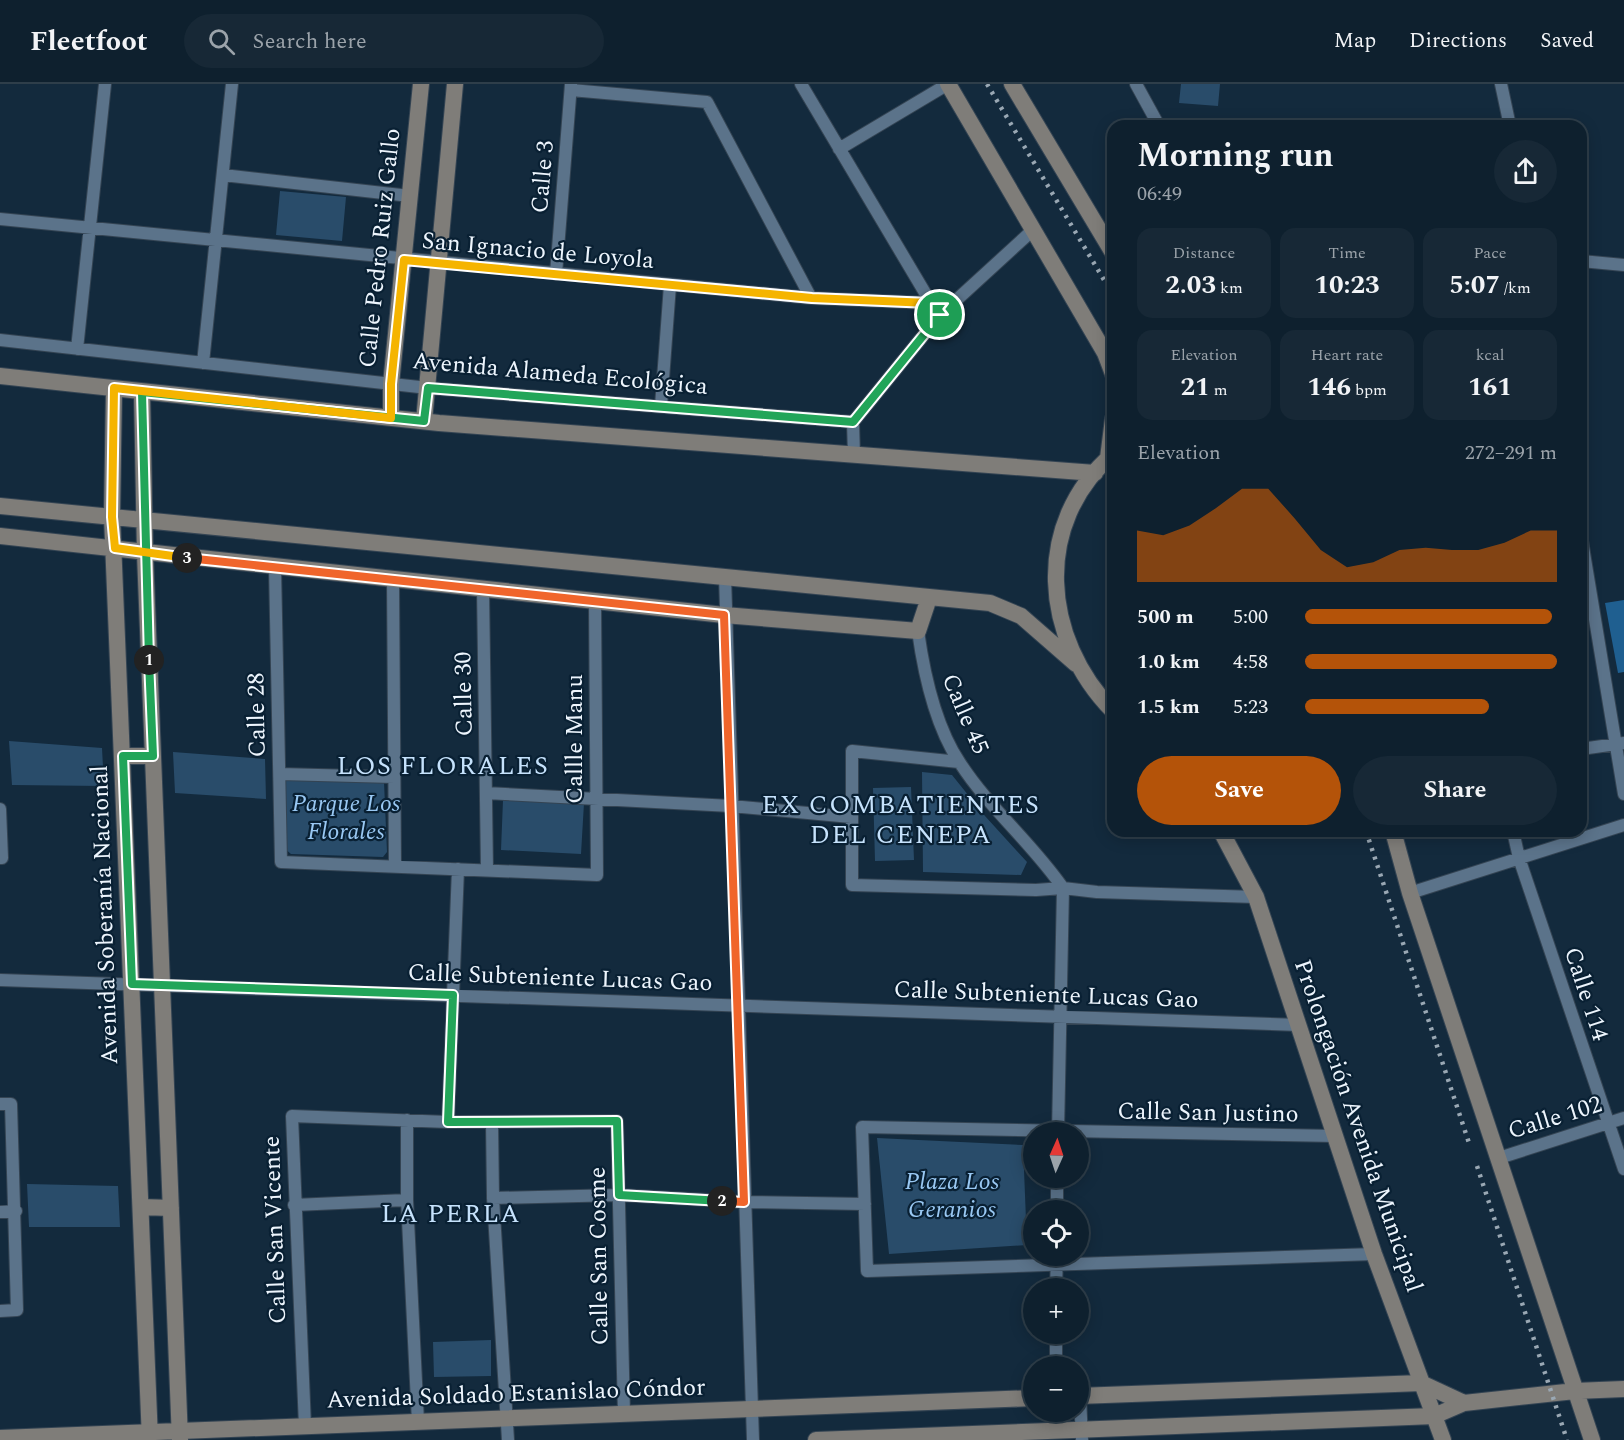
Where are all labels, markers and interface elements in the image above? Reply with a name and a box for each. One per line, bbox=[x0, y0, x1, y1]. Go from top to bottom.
search box bbox=[184, 14, 604, 68]
text: Fleetfoot bbox=[30, 20, 148, 63]
icon: search bbox=[205, 25, 238, 58]
text: Search here bbox=[253, 25, 367, 58]
text: Map bbox=[1334, 25, 1376, 57]
text: Directions bbox=[1409, 25, 1507, 57]
text: Saved bbox=[1540, 25, 1594, 57]
street label: Calle Pedro Ruiz Gallo bbox=[350, 126, 410, 370]
text: Morning run bbox=[1137, 131, 1334, 181]
street label: Calle 3 bbox=[522, 139, 564, 215]
button: share bbox=[1494, 140, 1557, 203]
text: 06:49 bbox=[1137, 179, 1182, 209]
street label: San Ignacio de Loyola bbox=[420, 223, 656, 279]
text: Distance bbox=[1173, 241, 1235, 265]
text: Time bbox=[1328, 241, 1366, 265]
text: Pace bbox=[1473, 241, 1507, 265]
text: 2.03 bbox=[1165, 265, 1216, 305]
text: 10:23 bbox=[1314, 265, 1380, 305]
text: 5:07 bbox=[1449, 265, 1500, 305]
text: km bbox=[1216, 276, 1243, 300]
text: /km bbox=[1500, 276, 1531, 300]
pin bbox=[914, 289, 965, 340]
icon: arrive bbox=[923, 298, 956, 331]
street label: Avenida Alameda Ecológica bbox=[411, 343, 710, 405]
text: Elevation bbox=[1170, 343, 1238, 367]
text: Heart rate bbox=[1311, 343, 1383, 367]
text: kcal bbox=[1476, 343, 1504, 367]
text: 21 bbox=[1181, 367, 1210, 407]
text: 146 bbox=[1307, 367, 1351, 407]
text: 161 bbox=[1468, 367, 1512, 407]
text: m bbox=[1210, 378, 1227, 402]
text: bpm bbox=[1351, 378, 1387, 402]
text: Elevation bbox=[1137, 438, 1221, 468]
text: 272–291 m bbox=[1465, 438, 1557, 468]
pin: 3 bbox=[172, 543, 202, 573]
text: 3 bbox=[183, 546, 191, 570]
text: 500 m bbox=[1137, 602, 1194, 632]
text: 5:00 bbox=[1233, 602, 1268, 632]
pin: 1 bbox=[134, 645, 164, 675]
text: 1.0 km bbox=[1137, 647, 1200, 677]
text: 4:58 bbox=[1233, 647, 1268, 677]
text: 1 bbox=[145, 648, 153, 672]
street label: Calle 30 bbox=[445, 651, 483, 737]
street label: Calle 45 bbox=[932, 668, 998, 760]
street label: Calle 28 bbox=[238, 672, 276, 758]
street label: Callle Manu bbox=[557, 674, 593, 804]
text: 1.5 km bbox=[1137, 692, 1200, 722]
text: 5:23 bbox=[1233, 692, 1268, 722]
district label: LOS FLORALES bbox=[337, 746, 549, 786]
button: Save bbox=[1137, 756, 1341, 825]
button: Share bbox=[1353, 756, 1557, 825]
street label: Avenida Soberanía Nacional bbox=[82, 765, 128, 1065]
district label: EX COMBATIENTES DEL CENEPA bbox=[762, 785, 1040, 855]
park label: Parque Los Florales bbox=[292, 786, 401, 850]
street label: Calle 114 bbox=[1554, 942, 1618, 1046]
street label: Calle Subteniente Lucas Gao bbox=[407, 955, 713, 1001]
street label: Prolongación Avenida Municipal bbox=[1284, 955, 1432, 1297]
street label: Calle Subteniente Lucas Gao bbox=[893, 972, 1199, 1018]
street label: Calle 102 bbox=[1503, 1087, 1607, 1149]
street label: Calle San Justino bbox=[1117, 1093, 1299, 1133]
north arrow bbox=[1023, 1122, 1089, 1188]
map controls bbox=[1023, 1122, 1089, 1422]
street label: Calle San Vicente bbox=[254, 1135, 296, 1325]
park label: Plaza Los Geranios bbox=[905, 1164, 1000, 1228]
street label: Calle San Cosme bbox=[579, 1166, 619, 1346]
pin: 2 bbox=[707, 1186, 737, 1216]
text: 2 bbox=[718, 1189, 726, 1213]
district label: LA PERLA bbox=[381, 1194, 521, 1234]
button: locate bbox=[1023, 1200, 1089, 1266]
button: + bbox=[1023, 1278, 1089, 1344]
button: − bbox=[1023, 1356, 1089, 1422]
street label: Avenida Soldado Estanislao Cóndor bbox=[326, 1369, 706, 1419]

